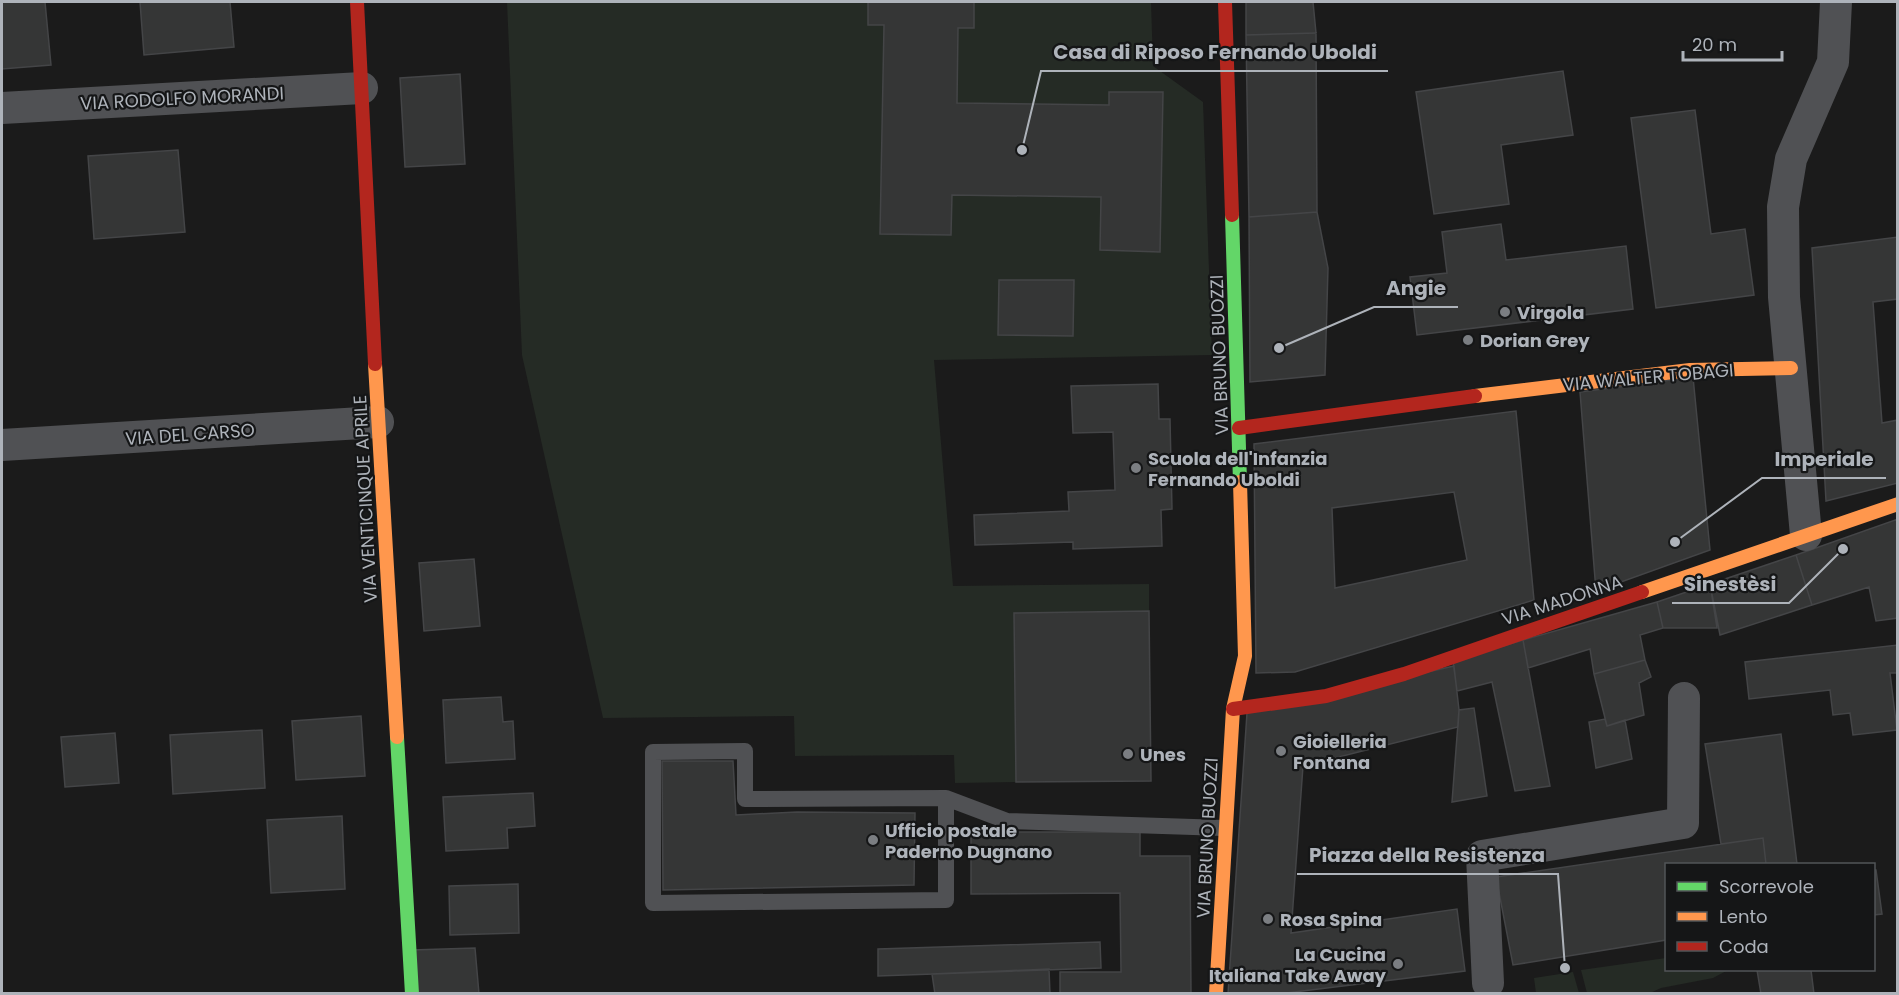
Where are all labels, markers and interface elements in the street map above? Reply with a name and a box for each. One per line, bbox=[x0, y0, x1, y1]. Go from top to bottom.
scale bar bbox=[1683, 24, 1782, 62]
text: 20 m bbox=[1692, 32, 1737, 57]
callout: Casa di Riposo Fernando Uboldi bbox=[1041, 33, 1388, 71]
text: Casa di Riposo Fernando Uboldi bbox=[1053, 38, 1377, 66]
street label: VIA RODOLFO MORANDI bbox=[80, 80, 284, 116]
callout: Angie bbox=[1374, 269, 1458, 307]
street label: VIA BRUNO BUOZZI bbox=[1204, 274, 1234, 436]
text: Angie bbox=[1386, 274, 1446, 302]
place label: Virgola bbox=[1517, 300, 1584, 325]
marker: Virgola bbox=[1498, 305, 1512, 319]
place label: Dorian Grey bbox=[1480, 328, 1590, 353]
marker: Dorian Grey bbox=[1461, 333, 1475, 347]
street label: VIA WALTER TOBAGI bbox=[1562, 357, 1734, 397]
street label: VIA VENTICINQUE APRILE bbox=[347, 394, 383, 604]
street label: VIA DEL CARSO bbox=[124, 417, 256, 451]
callout: Imperiale bbox=[1762, 440, 1886, 478]
text: Imperiale bbox=[1774, 445, 1874, 473]
place label: Scuola dell'Infanzia Fernando Uboldi bbox=[1148, 446, 1328, 492]
marker: Scuola dell'Infanzia Fernando Uboldi bbox=[1129, 461, 1143, 475]
callout: Sinestèsi bbox=[1672, 565, 1789, 603]
street label: VIA MADONNA bbox=[1498, 569, 1626, 631]
text: Sinestèsi bbox=[1684, 570, 1776, 598]
place label: Gioielleria Fontana bbox=[1293, 729, 1387, 775]
place label: Unes bbox=[1140, 742, 1186, 767]
marker: Gioielleria Fontana bbox=[1274, 744, 1288, 758]
marker: Unes bbox=[1121, 747, 1135, 761]
street label: VIA BRUNO BUOZZI bbox=[1190, 757, 1224, 919]
place label: Ufficio postale Paderno Dugnano bbox=[885, 818, 1052, 864]
marker: Ufficio postale Paderno Dugnano bbox=[866, 833, 880, 847]
callout: Piazza della Resistenza bbox=[1297, 836, 1558, 874]
text: Piazza della Resistenza bbox=[1309, 841, 1545, 869]
legend bbox=[1665, 863, 1875, 971]
text: Scorrevole bbox=[1719, 874, 1814, 899]
text: Lento bbox=[1719, 904, 1768, 929]
place label: Rosa Spina bbox=[1280, 907, 1382, 932]
marker: Rosa Spina bbox=[1261, 912, 1275, 926]
text: Coda bbox=[1719, 934, 1769, 959]
place label: La Cucina Italiana Take Away bbox=[1209, 942, 1387, 988]
marker: La Cucina Italiana Take Away bbox=[1391, 957, 1405, 971]

